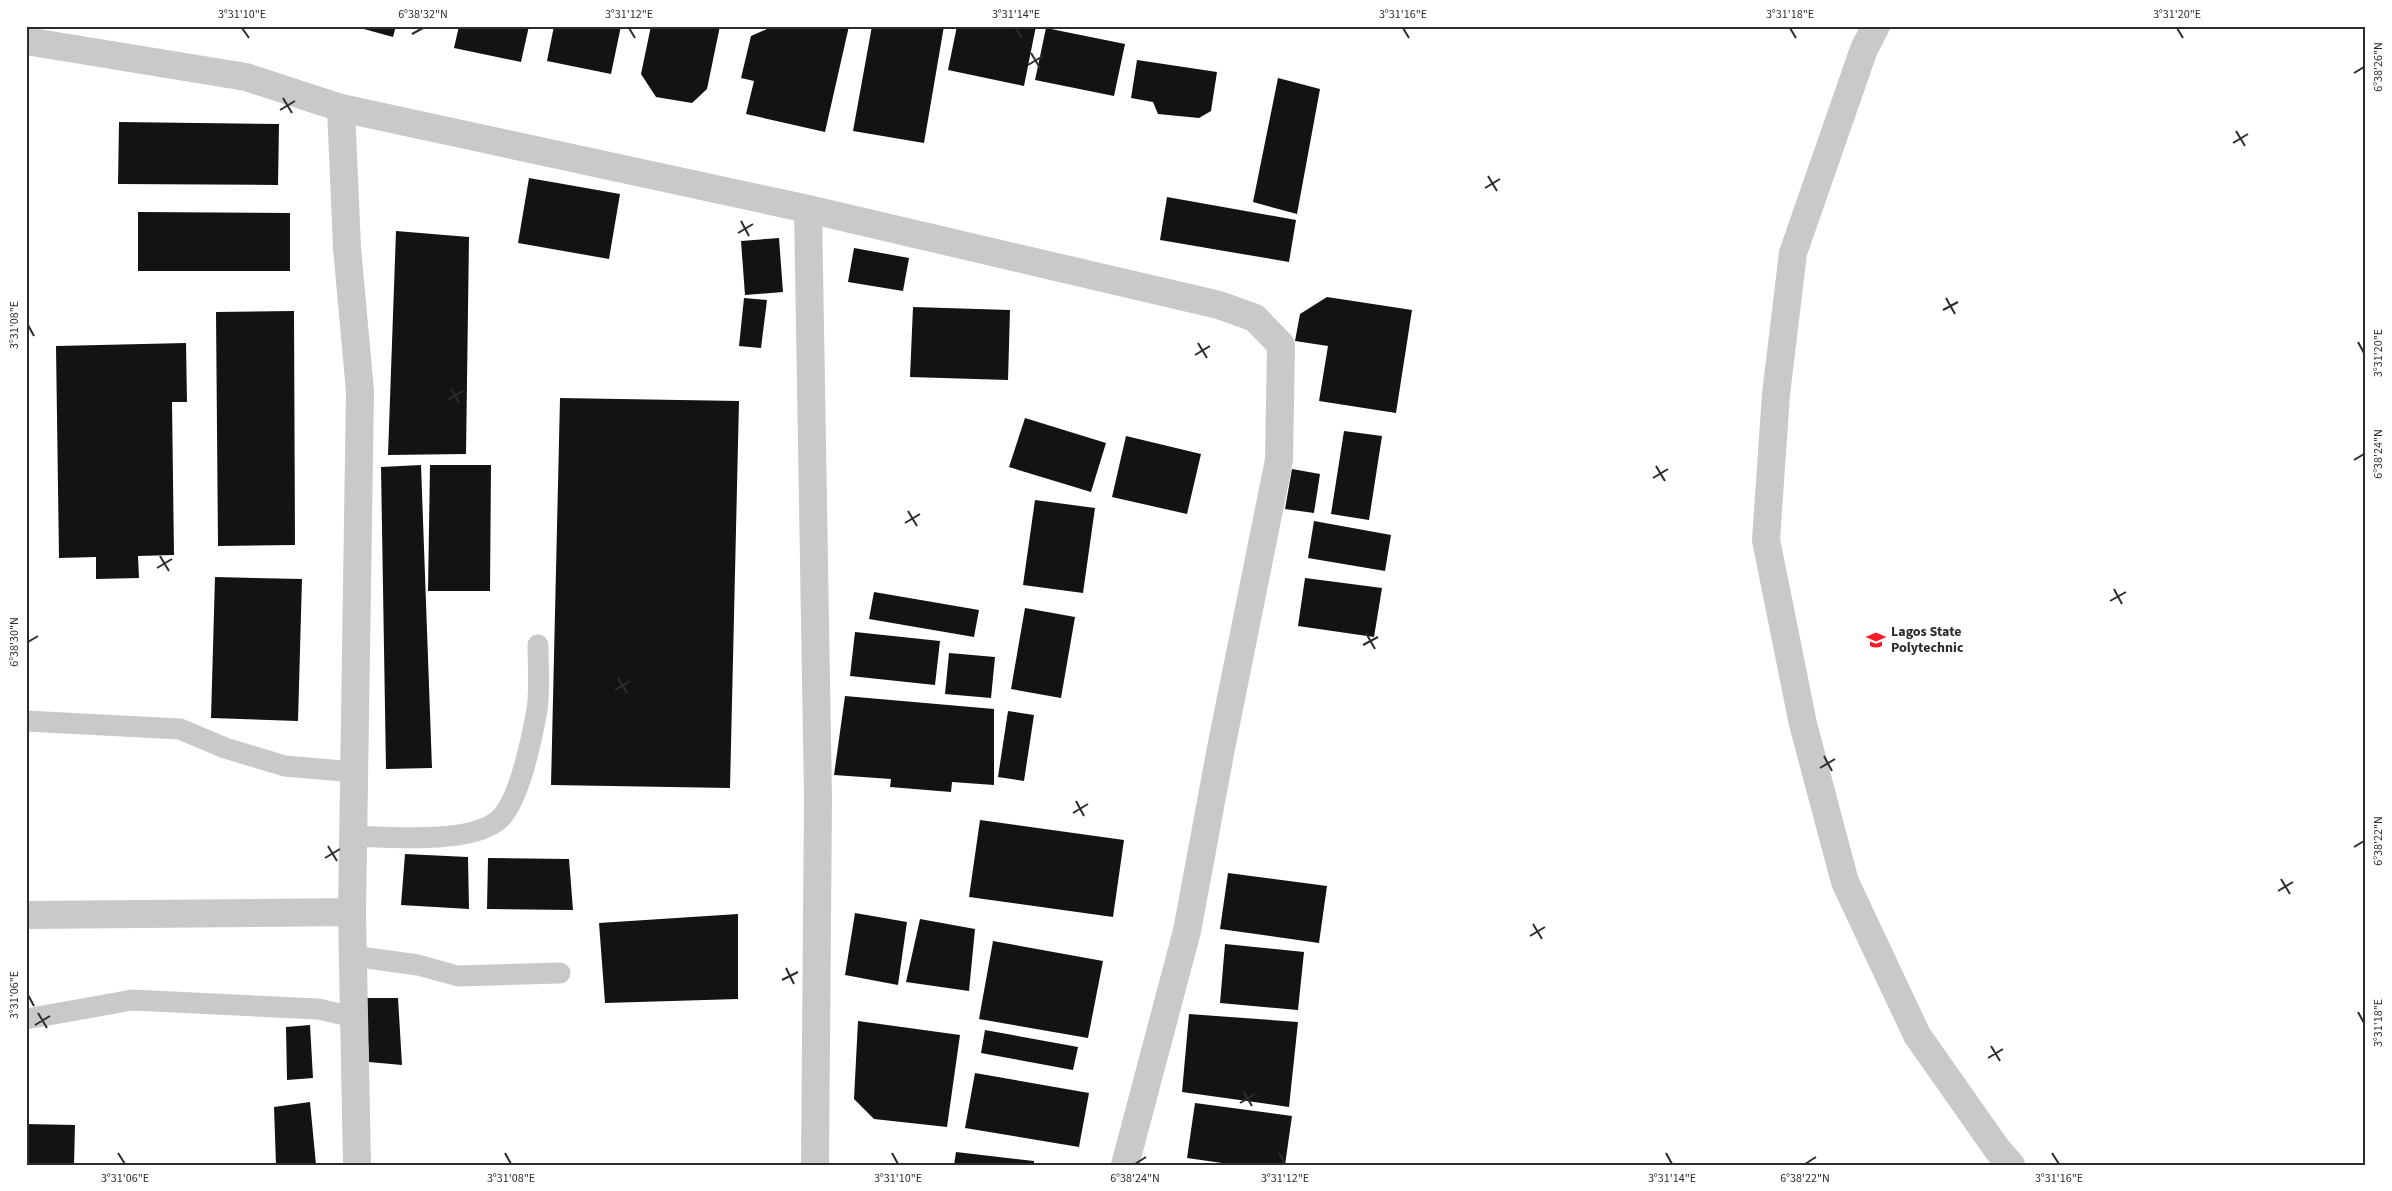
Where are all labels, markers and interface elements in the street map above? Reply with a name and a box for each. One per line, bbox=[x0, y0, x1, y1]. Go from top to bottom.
text: 3°31'10"E bbox=[218, 6, 266, 23]
text: 6°38'32"N bbox=[398, 6, 448, 23]
text: 3°31'12"E bbox=[605, 6, 653, 23]
text: 3°31'14"E bbox=[992, 6, 1040, 23]
text: 3°31'16"E bbox=[1379, 6, 1427, 23]
text: 3°31'18"E bbox=[1766, 6, 1814, 23]
text: 3°31'20"E bbox=[2153, 6, 2201, 23]
text: 6°38'26"N bbox=[2370, 42, 2387, 92]
text: 3°31'08"E bbox=[6, 301, 23, 349]
text: 3°31'20"E bbox=[2370, 329, 2387, 377]
text: 6°38'24"N bbox=[2370, 429, 2387, 479]
text: 6°38'30"N bbox=[6, 617, 23, 667]
place label: Lagos State Polytechnic bbox=[1891, 622, 1964, 658]
school or university icon: Lagos State Polytechnic bbox=[1865, 629, 1887, 651]
text: 6°38'22"N bbox=[2370, 816, 2387, 866]
text: 3°31'06"E bbox=[6, 971, 23, 1019]
text: 3°31'18"E bbox=[2370, 999, 2387, 1047]
text: 3°31'06"E bbox=[101, 1170, 149, 1187]
text: 3°31'08"E bbox=[487, 1170, 535, 1187]
text: 3°31'10"E bbox=[874, 1170, 922, 1187]
text: 6°38'24"N bbox=[1110, 1170, 1160, 1187]
text: 3°31'12"E bbox=[1261, 1170, 1309, 1187]
text: 3°31'14"E bbox=[1648, 1170, 1696, 1187]
text: 6°38'22"N bbox=[1780, 1170, 1830, 1187]
text: 3°31'16"E bbox=[2035, 1170, 2083, 1187]

